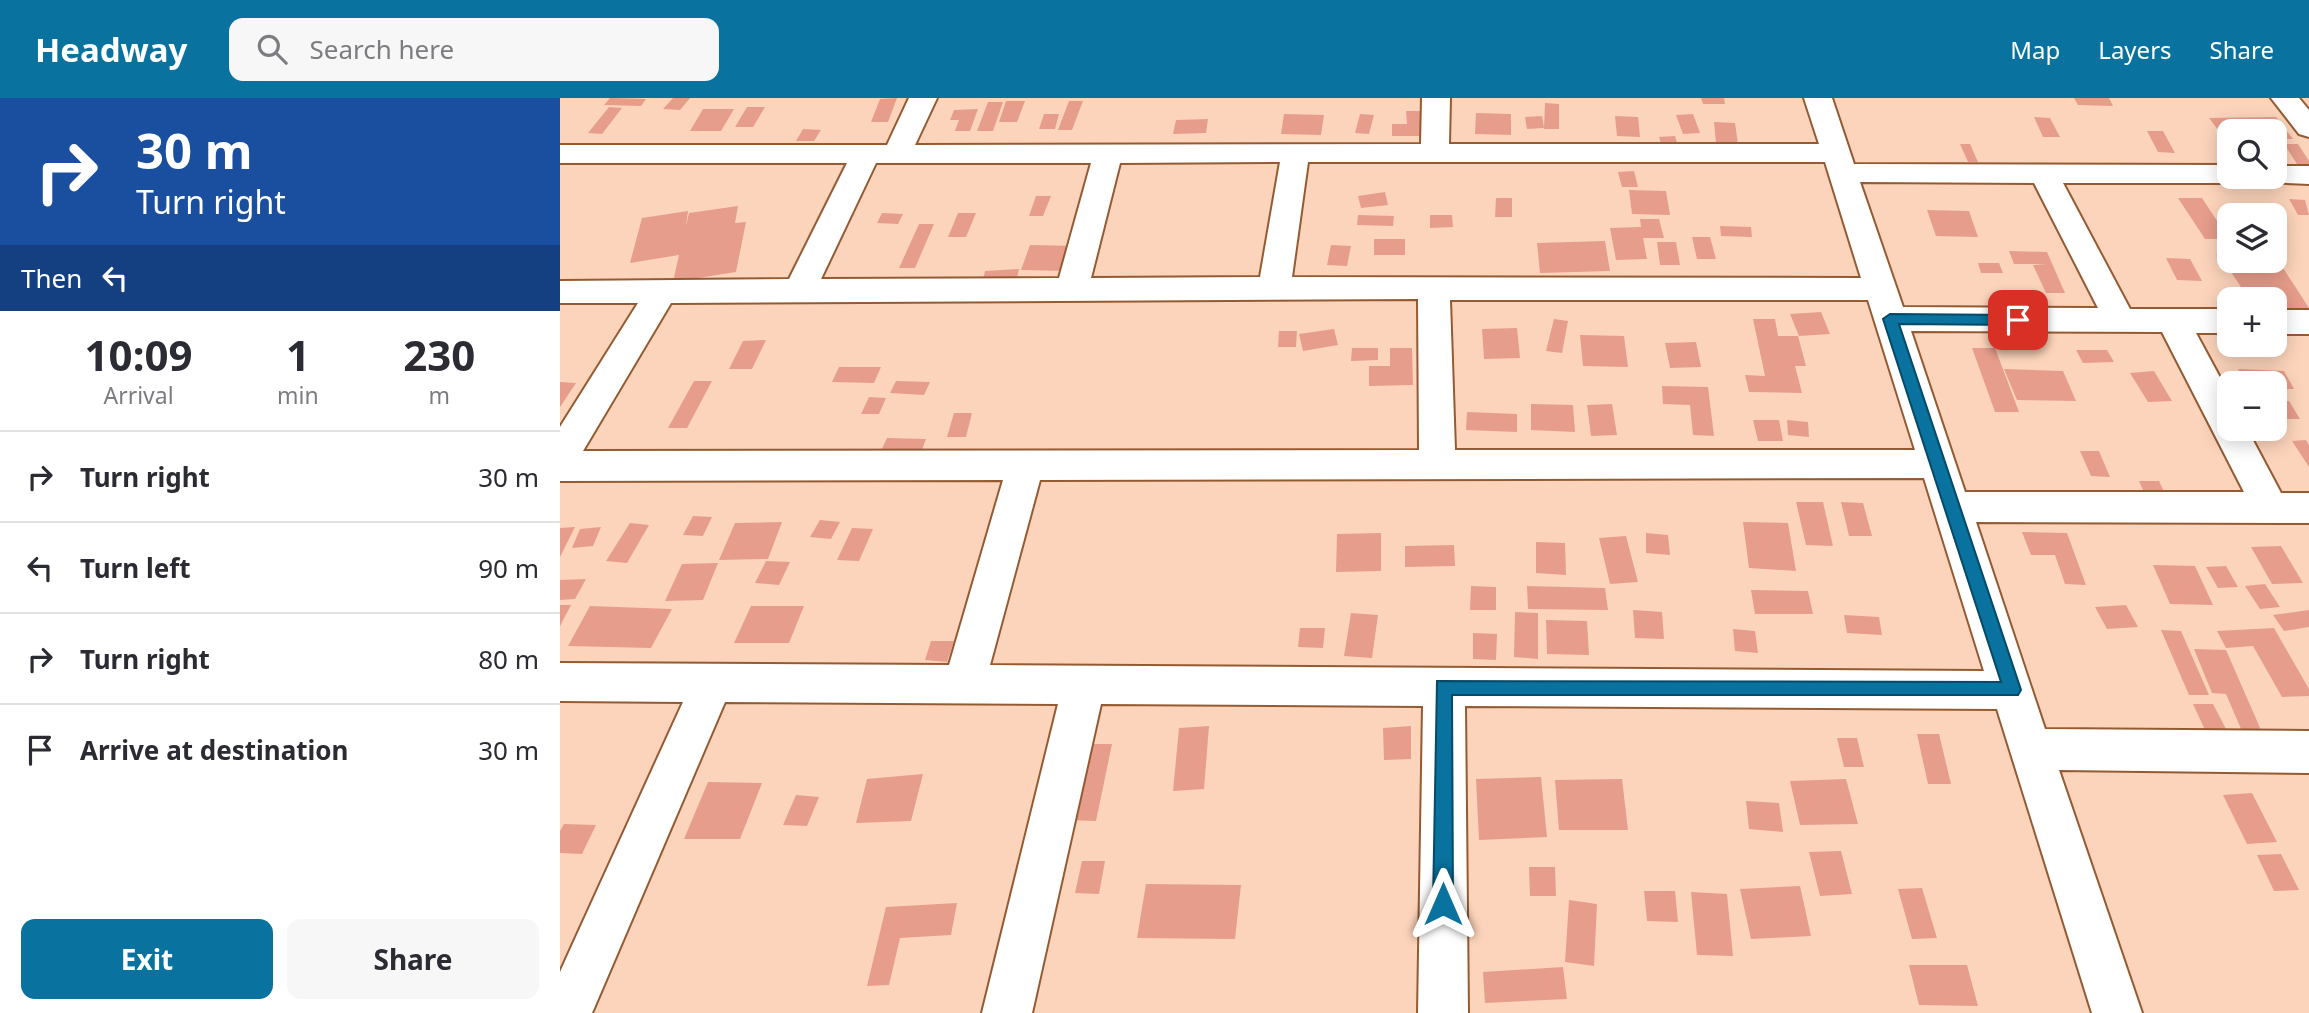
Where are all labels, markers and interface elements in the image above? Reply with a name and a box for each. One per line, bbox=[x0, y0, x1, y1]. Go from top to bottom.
search box bbox=[229, 18, 719, 81]
text: Headway bbox=[35, 27, 187, 72]
icon: search bbox=[253, 30, 291, 68]
text: Search here bbox=[309, 31, 454, 67]
text: Map bbox=[2010, 33, 2060, 66]
text: Layers bbox=[2098, 33, 2172, 66]
text: Share bbox=[2210, 33, 2274, 66]
text: 30 m bbox=[136, 117, 253, 183]
map controls bbox=[2217, 119, 2287, 441]
button: search bbox=[2217, 119, 2287, 189]
icon: right bbox=[21, 126, 112, 217]
text: Turn right bbox=[136, 180, 286, 223]
button: layers bbox=[2217, 203, 2287, 273]
icon: left bbox=[96, 259, 134, 297]
text: Then bbox=[21, 260, 82, 296]
button: + bbox=[2217, 287, 2287, 357]
pin bbox=[1988, 290, 2048, 350]
icon: arrive bbox=[1999, 301, 2037, 339]
text: 10:09 bbox=[85, 326, 192, 383]
text: 1 bbox=[286, 326, 310, 383]
text: 230 bbox=[403, 326, 475, 383]
button: − bbox=[2217, 371, 2287, 441]
text: Arrival bbox=[103, 379, 174, 411]
text: min bbox=[277, 379, 319, 411]
text: m bbox=[429, 379, 450, 411]
icon: right bbox=[21, 458, 59, 496]
text: Turn right bbox=[80, 459, 210, 495]
text: 30 m bbox=[478, 459, 539, 495]
icon: left bbox=[21, 549, 59, 587]
text: Turn left bbox=[80, 550, 191, 586]
text: 90 m bbox=[478, 550, 539, 586]
icon: right bbox=[21, 640, 59, 678]
text: Turn right bbox=[80, 641, 210, 677]
text: 80 m bbox=[478, 641, 539, 677]
icon: arrive bbox=[21, 731, 59, 769]
text: Arrive at destination bbox=[80, 732, 349, 768]
text: 30 m bbox=[478, 732, 539, 768]
position arrow bbox=[1406, 867, 1480, 941]
button: Exit bbox=[21, 919, 273, 999]
button: Share bbox=[287, 919, 539, 999]

